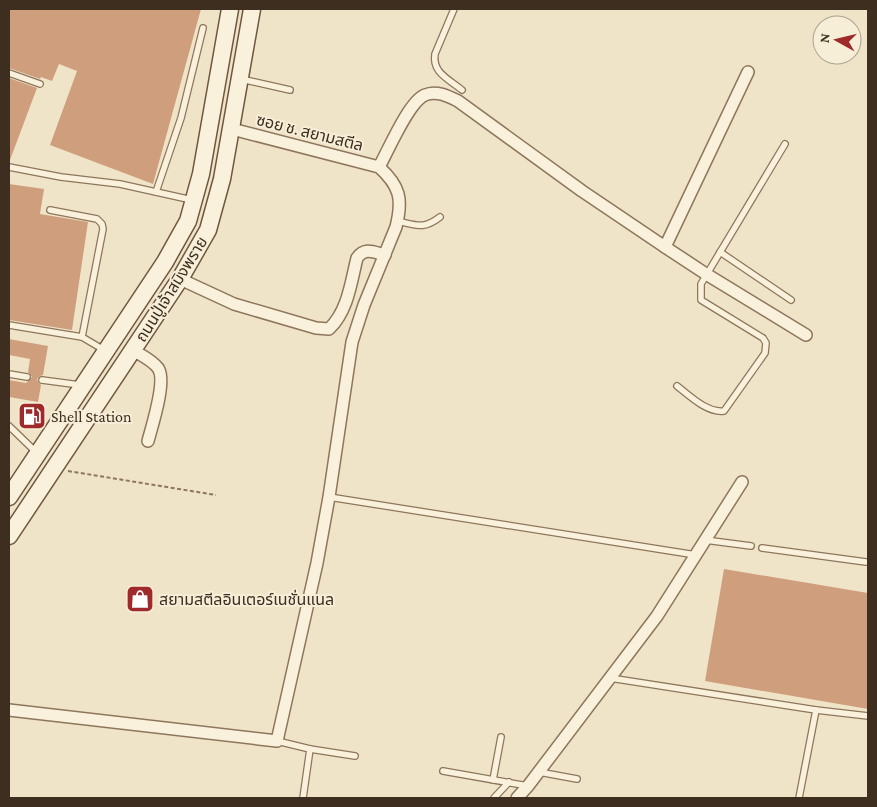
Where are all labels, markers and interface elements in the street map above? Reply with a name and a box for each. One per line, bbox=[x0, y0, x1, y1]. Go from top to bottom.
north arrow bbox=[812, 15, 862, 65]
text: N bbox=[816, 32, 833, 44]
street label: ซอย ช. สยามสตีล bbox=[255, 111, 365, 154]
street label: ถนนปู่เจ้าสมิงพราย bbox=[132, 234, 211, 345]
fuel station icon: Shell Station bbox=[17, 401, 47, 431]
place label: Shell Station bbox=[51, 408, 132, 425]
shop icon: สยามสตีลอินเตอร์เนชั่นแนล bbox=[125, 584, 155, 614]
place label: สยามสตีลอินเตอร์เนชั่นแนล bbox=[159, 589, 334, 608]

